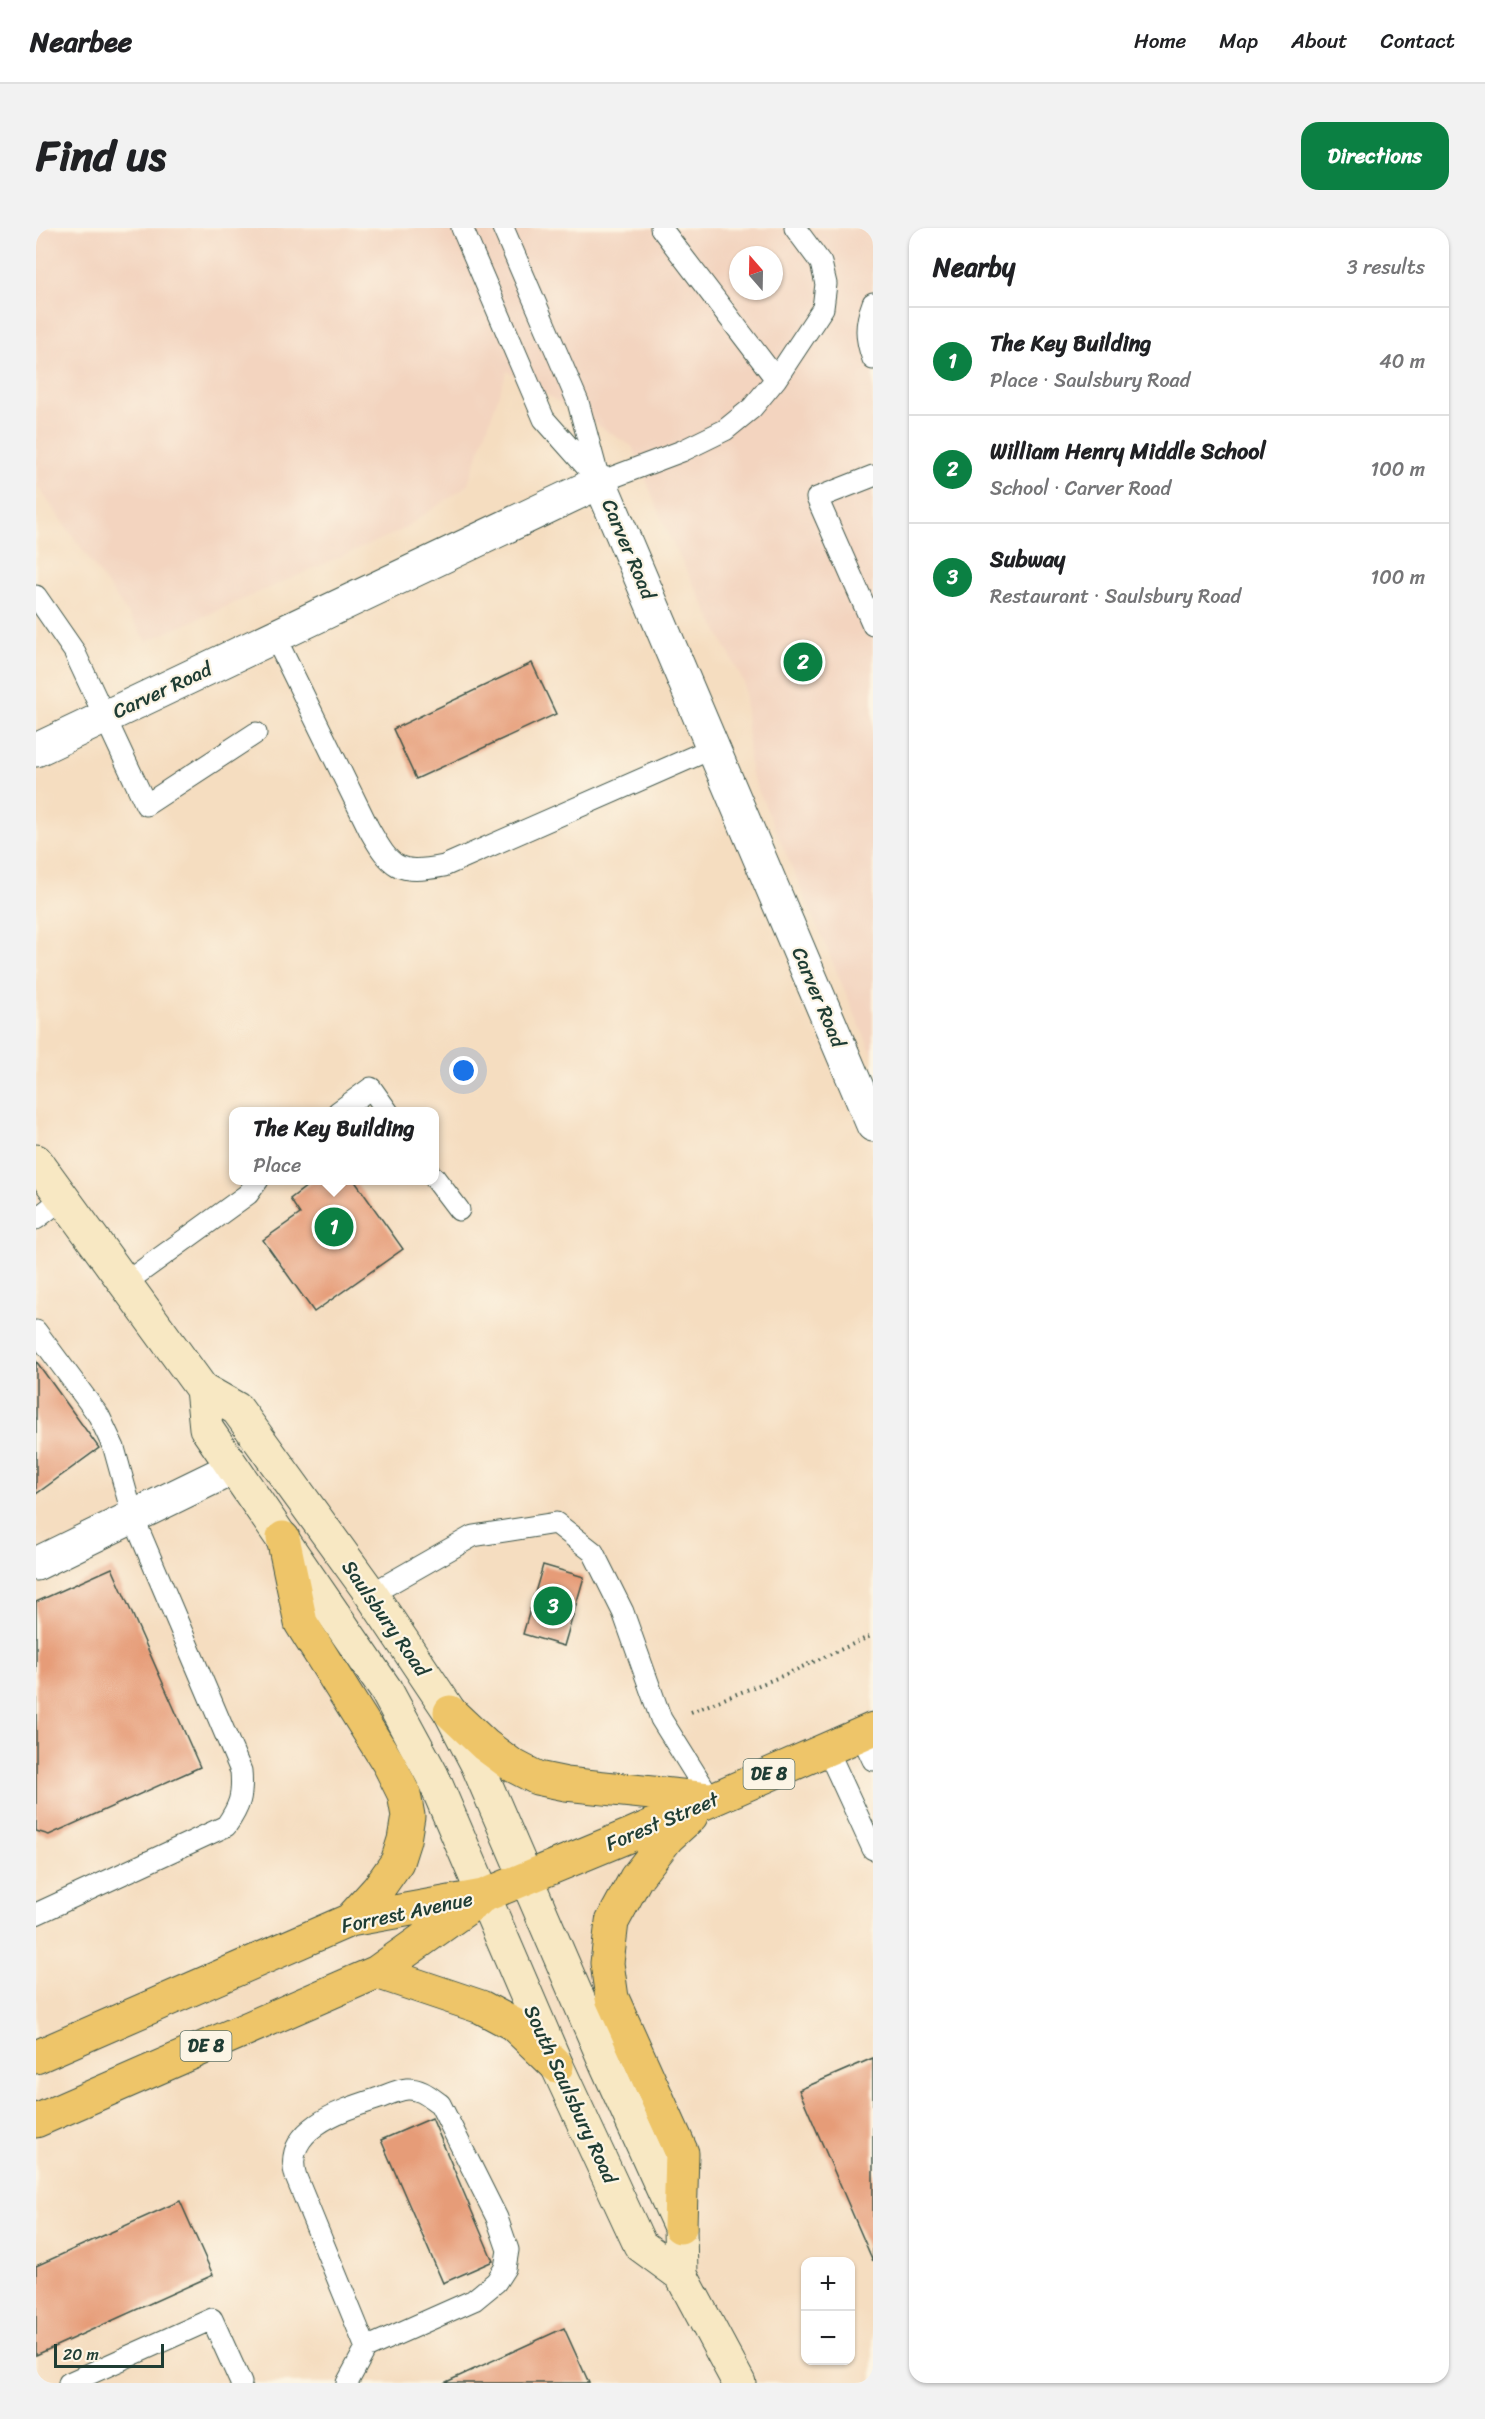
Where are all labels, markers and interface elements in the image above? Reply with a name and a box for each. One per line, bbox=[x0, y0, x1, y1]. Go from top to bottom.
text: Nearbee bbox=[30, 17, 132, 66]
text: Home bbox=[1134, 22, 1186, 60]
text: Map bbox=[1219, 22, 1258, 60]
text: About bbox=[1291, 22, 1348, 60]
text: Contact bbox=[1381, 22, 1455, 60]
text: Find us bbox=[36, 119, 166, 193]
button: Directions bbox=[1301, 122, 1449, 190]
text: Nearby bbox=[933, 244, 1015, 290]
north arrow bbox=[729, 246, 783, 300]
text: 3 results bbox=[1347, 250, 1425, 285]
text: The Key Building bbox=[990, 324, 1151, 363]
text: 1 bbox=[948, 344, 957, 379]
text: 40 m bbox=[1379, 344, 1425, 379]
text: Place · Saulsbury Road bbox=[990, 363, 1190, 398]
text: William Henry Middle School bbox=[990, 432, 1266, 471]
text: 2 bbox=[947, 452, 958, 487]
text: 100 m bbox=[1371, 452, 1425, 487]
text: School · Carver Road bbox=[990, 471, 1171, 506]
street label: Carver Road bbox=[592, 493, 666, 606]
text: Subway bbox=[990, 540, 1065, 579]
text: 3 bbox=[947, 560, 958, 595]
text: 100 m bbox=[1371, 560, 1425, 595]
text: Restaurant · Saulsbury Road bbox=[990, 579, 1241, 614]
pin: 2 bbox=[784, 640, 822, 684]
street label: Carver Road bbox=[107, 652, 219, 729]
street label: Carver Road bbox=[782, 941, 856, 1054]
your location bbox=[449, 1056, 478, 1085]
popup bbox=[229, 1107, 439, 1185]
text: The Key Building bbox=[253, 1109, 415, 1148]
text: Place bbox=[253, 1148, 301, 1183]
pin: 1 bbox=[314, 1204, 354, 1250]
street label: Saulsbury Road bbox=[332, 1552, 440, 1685]
pin: 3 bbox=[534, 1584, 572, 1628]
road number: DE 8 bbox=[744, 1759, 794, 1789]
street label: Forest Street bbox=[600, 1782, 725, 1861]
street label: Forrest Avenue bbox=[338, 1881, 476, 1944]
street label: South Saulsbury Road bbox=[514, 1999, 628, 2191]
road number: DE 8 bbox=[180, 2031, 231, 2061]
map controls bbox=[801, 2257, 855, 2365]
button: + bbox=[801, 2257, 855, 2311]
button: − bbox=[801, 2311, 855, 2365]
text: 20 m bbox=[63, 2340, 99, 2369]
scale bar bbox=[54, 2341, 164, 2368]

